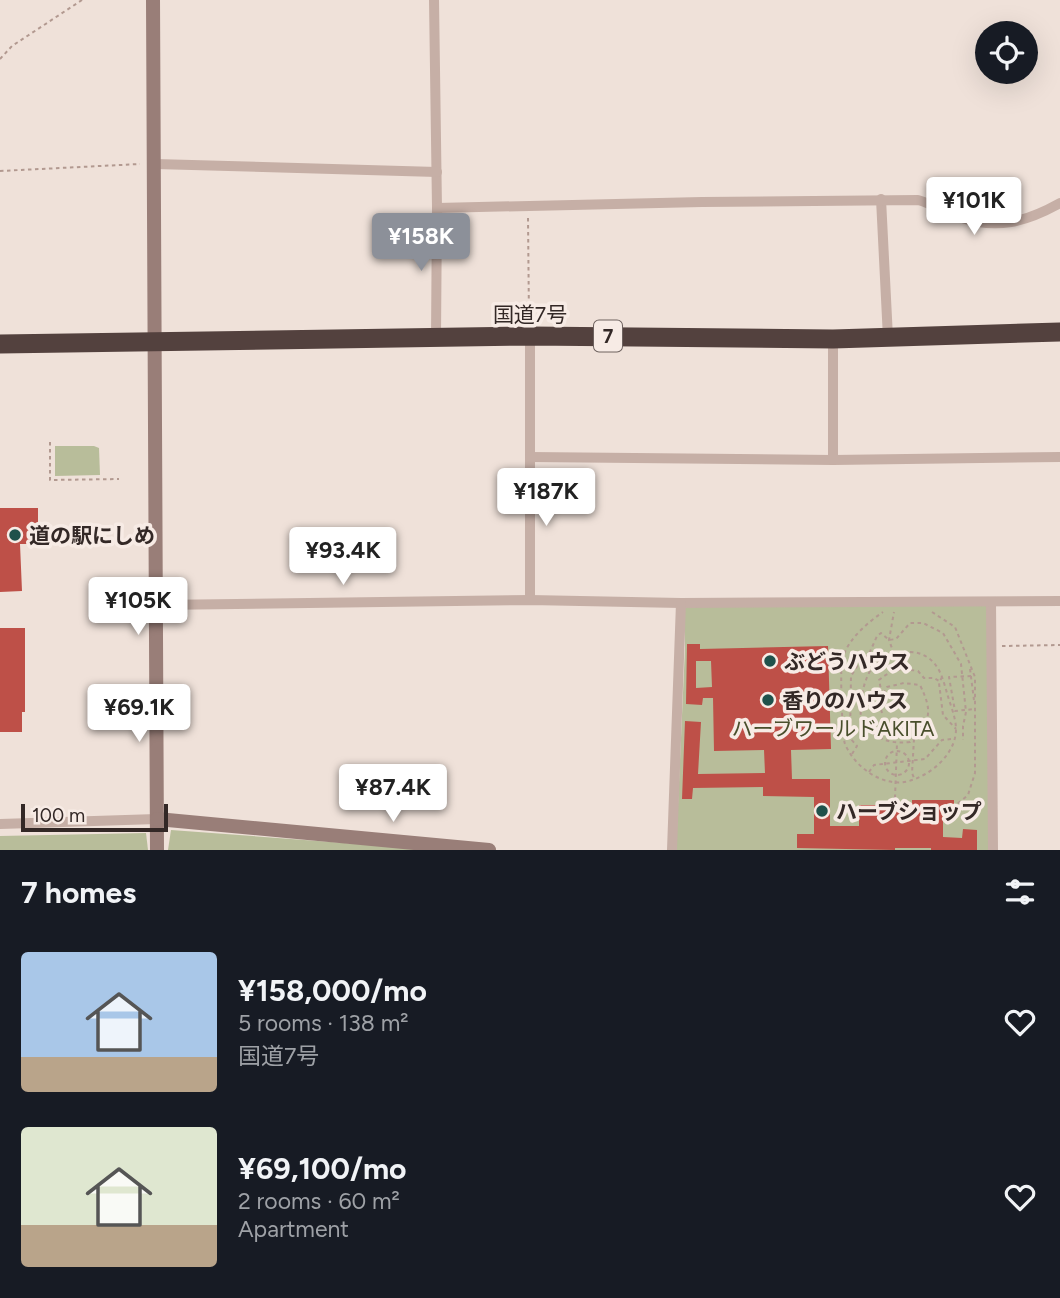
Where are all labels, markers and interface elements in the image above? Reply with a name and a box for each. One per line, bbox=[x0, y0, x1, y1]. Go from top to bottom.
map controls bbox=[975, 21, 1038, 84]
button: locate bbox=[975, 21, 1038, 84]
pin: ¥101K bbox=[925, 177, 1023, 237]
text: ¥101K bbox=[942, 186, 1006, 214]
pin: ¥158K bbox=[372, 214, 470, 273]
text: ¥158K bbox=[388, 222, 454, 250]
street label: 国道7号 bbox=[493, 302, 567, 327]
road number: 7 bbox=[594, 320, 622, 352]
pin: ¥187K bbox=[497, 468, 595, 528]
text: ¥187K bbox=[513, 477, 579, 505]
place label: 道の駅にしめ bbox=[29, 523, 155, 548]
marker: 道の駅にしめ bbox=[7, 527, 23, 543]
pin: ¥93.4K bbox=[286, 528, 400, 587]
text: ¥93.4K bbox=[305, 536, 381, 564]
pin: ¥105K bbox=[89, 578, 187, 637]
text: ¥105K bbox=[105, 586, 172, 614]
place label: ぶどうハウス bbox=[784, 649, 910, 674]
marker: ぶどうハウス bbox=[762, 653, 778, 669]
pin: ¥69.1K bbox=[82, 684, 196, 744]
place label: 香りのハウス bbox=[782, 688, 908, 713]
marker: 香りのハウス bbox=[760, 692, 776, 708]
text: ¥69.1K bbox=[103, 693, 175, 721]
park label: ハーブワールドAKITA bbox=[732, 716, 934, 741]
pin: ¥87.4K bbox=[336, 764, 450, 824]
text: ¥87.4K bbox=[355, 773, 431, 801]
place label: ハーブショップ bbox=[836, 799, 982, 824]
scale bar bbox=[21, 801, 168, 833]
marker: ハーブショップ bbox=[814, 803, 830, 819]
text: 100 m bbox=[32, 804, 85, 827]
icon: filters bbox=[1001, 873, 1039, 911]
text: 7 homes bbox=[21, 874, 136, 911]
text: ¥158,000/mo bbox=[238, 972, 427, 1009]
icon: home bbox=[77, 980, 161, 1064]
icon: heart bbox=[1001, 1003, 1039, 1041]
text: 5 rooms · 138 m² bbox=[238, 1009, 409, 1037]
text: 国道7号 bbox=[238, 1042, 319, 1070]
text: ¥69,100/mo bbox=[238, 1150, 406, 1187]
icon: home bbox=[77, 1155, 161, 1239]
icon: heart bbox=[1001, 1178, 1039, 1216]
text: 2 rooms · 60 m² bbox=[238, 1187, 400, 1215]
text: Apartment bbox=[238, 1215, 349, 1243]

